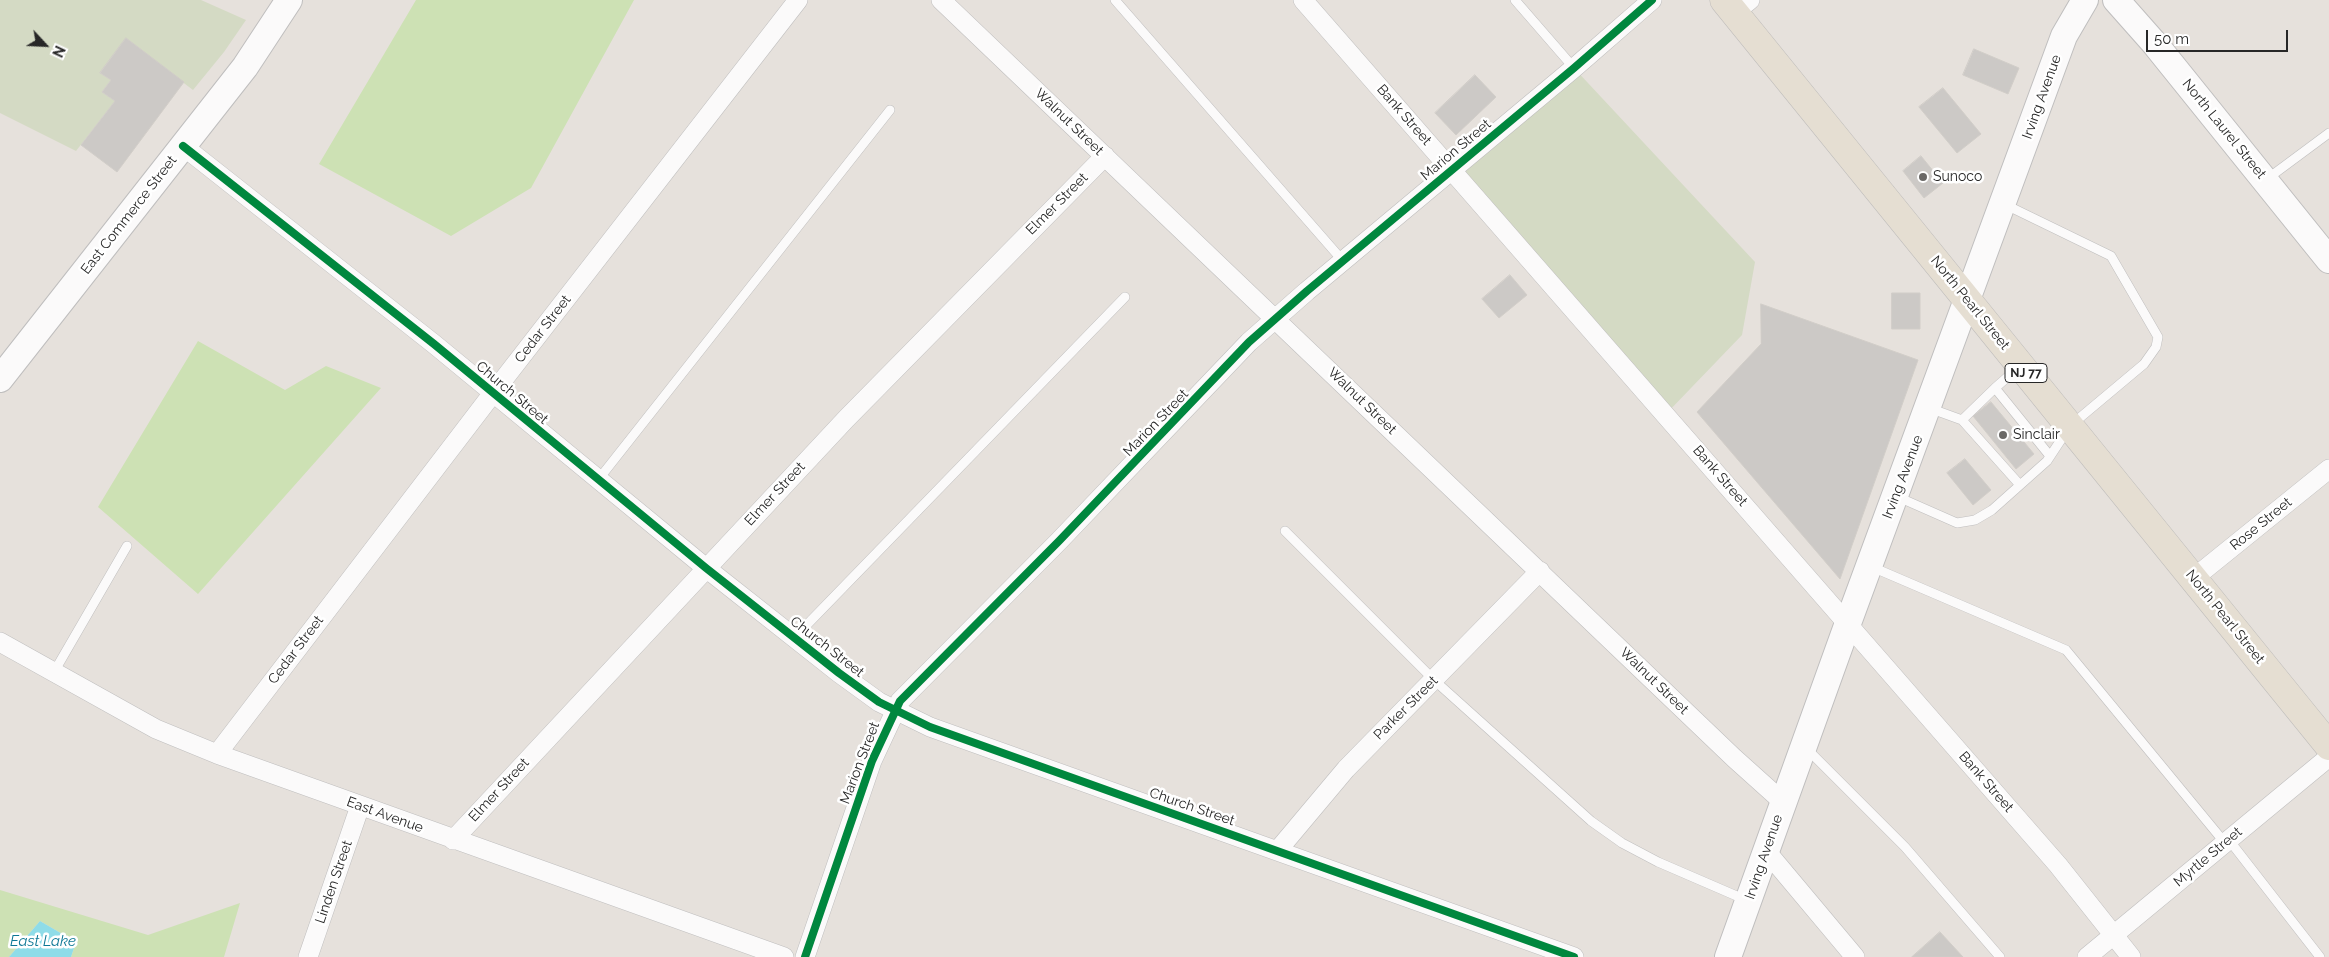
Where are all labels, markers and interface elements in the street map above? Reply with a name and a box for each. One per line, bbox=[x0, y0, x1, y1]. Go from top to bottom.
north arrow bbox=[20, 20, 70, 70]
scale bar bbox=[2149, 20, 2292, 52]
text: 50 m bbox=[2154, 30, 2189, 48]
text: N bbox=[49, 43, 68, 60]
street label: Irving Avenue bbox=[2019, 53, 2065, 141]
street label: North Laurel Street bbox=[2179, 76, 2269, 182]
street label: Bank Street bbox=[1373, 81, 1435, 149]
street label: Walnut Street bbox=[1031, 85, 1107, 159]
street label: Marion Street bbox=[1417, 116, 1495, 184]
street label: East Commerce Street bbox=[77, 152, 181, 278]
place label: Sunoco bbox=[1933, 169, 1982, 185]
street label: Elmer Street bbox=[1023, 170, 1091, 238]
marker: Sunoco bbox=[1917, 171, 1929, 183]
street label: North Pearl Street bbox=[1927, 253, 2013, 353]
street label: Cedar Street bbox=[511, 292, 575, 366]
street label: Church Street bbox=[473, 358, 551, 428]
road number: NJ 77 bbox=[2005, 363, 2047, 382]
street label: Walnut Street bbox=[1324, 364, 1400, 438]
street label: Marion Street bbox=[1120, 386, 1192, 460]
place label: Sinclair bbox=[2013, 427, 2060, 443]
marker: Sinclair bbox=[1997, 429, 2009, 441]
street label: Irving Avenue bbox=[1879, 433, 1927, 521]
street label: Bank Street bbox=[1689, 442, 1751, 510]
street label: Elmer Street bbox=[741, 459, 809, 529]
street label: Rose Street bbox=[2227, 494, 2295, 554]
street label: North Pearl Street bbox=[2182, 567, 2268, 667]
street label: Cedar Street bbox=[265, 612, 327, 688]
street label: Church Street bbox=[787, 613, 867, 681]
street label: Walnut Street bbox=[1616, 644, 1692, 718]
street label: Parker Street bbox=[1370, 672, 1442, 744]
street label: Marion Street bbox=[837, 720, 883, 806]
street label: Bank Street bbox=[1955, 748, 2017, 816]
street label: Elmer Street bbox=[465, 755, 533, 825]
street label: Church Street bbox=[1147, 785, 1237, 829]
street label: East Avenue bbox=[344, 793, 426, 837]
street label: Irving Avenue bbox=[1742, 812, 1786, 902]
street label: Myrtle Street bbox=[2170, 824, 2246, 890]
street label: Linden Street bbox=[312, 838, 356, 926]
water label: East Lake bbox=[10, 932, 76, 950]

